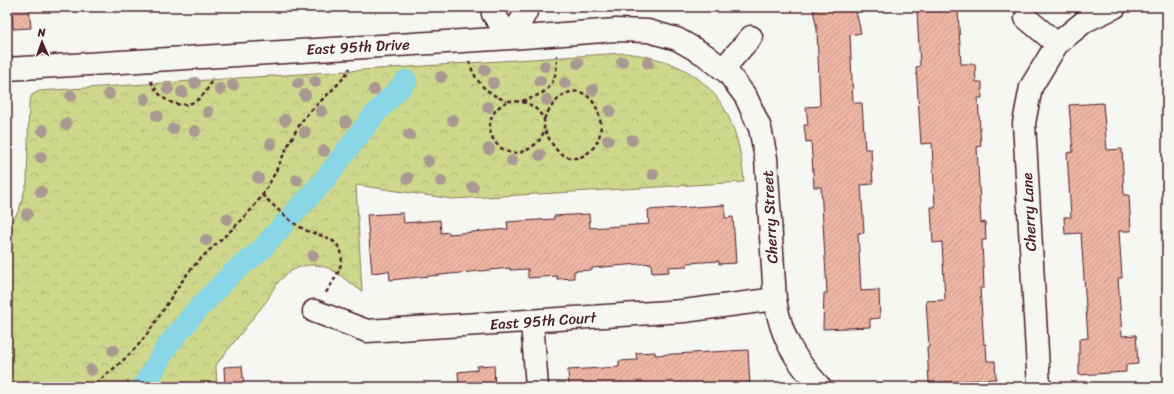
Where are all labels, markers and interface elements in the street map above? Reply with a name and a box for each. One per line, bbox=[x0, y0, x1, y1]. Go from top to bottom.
north arrow bbox=[22, 22, 62, 62]
text: N bbox=[37, 23, 46, 42]
street label: East 95th Drive bbox=[306, 31, 411, 63]
street label: Cherry Street bbox=[755, 169, 785, 264]
street label: Cherry Lane bbox=[1014, 172, 1044, 252]
street label: East 95th Court bbox=[489, 304, 598, 338]

